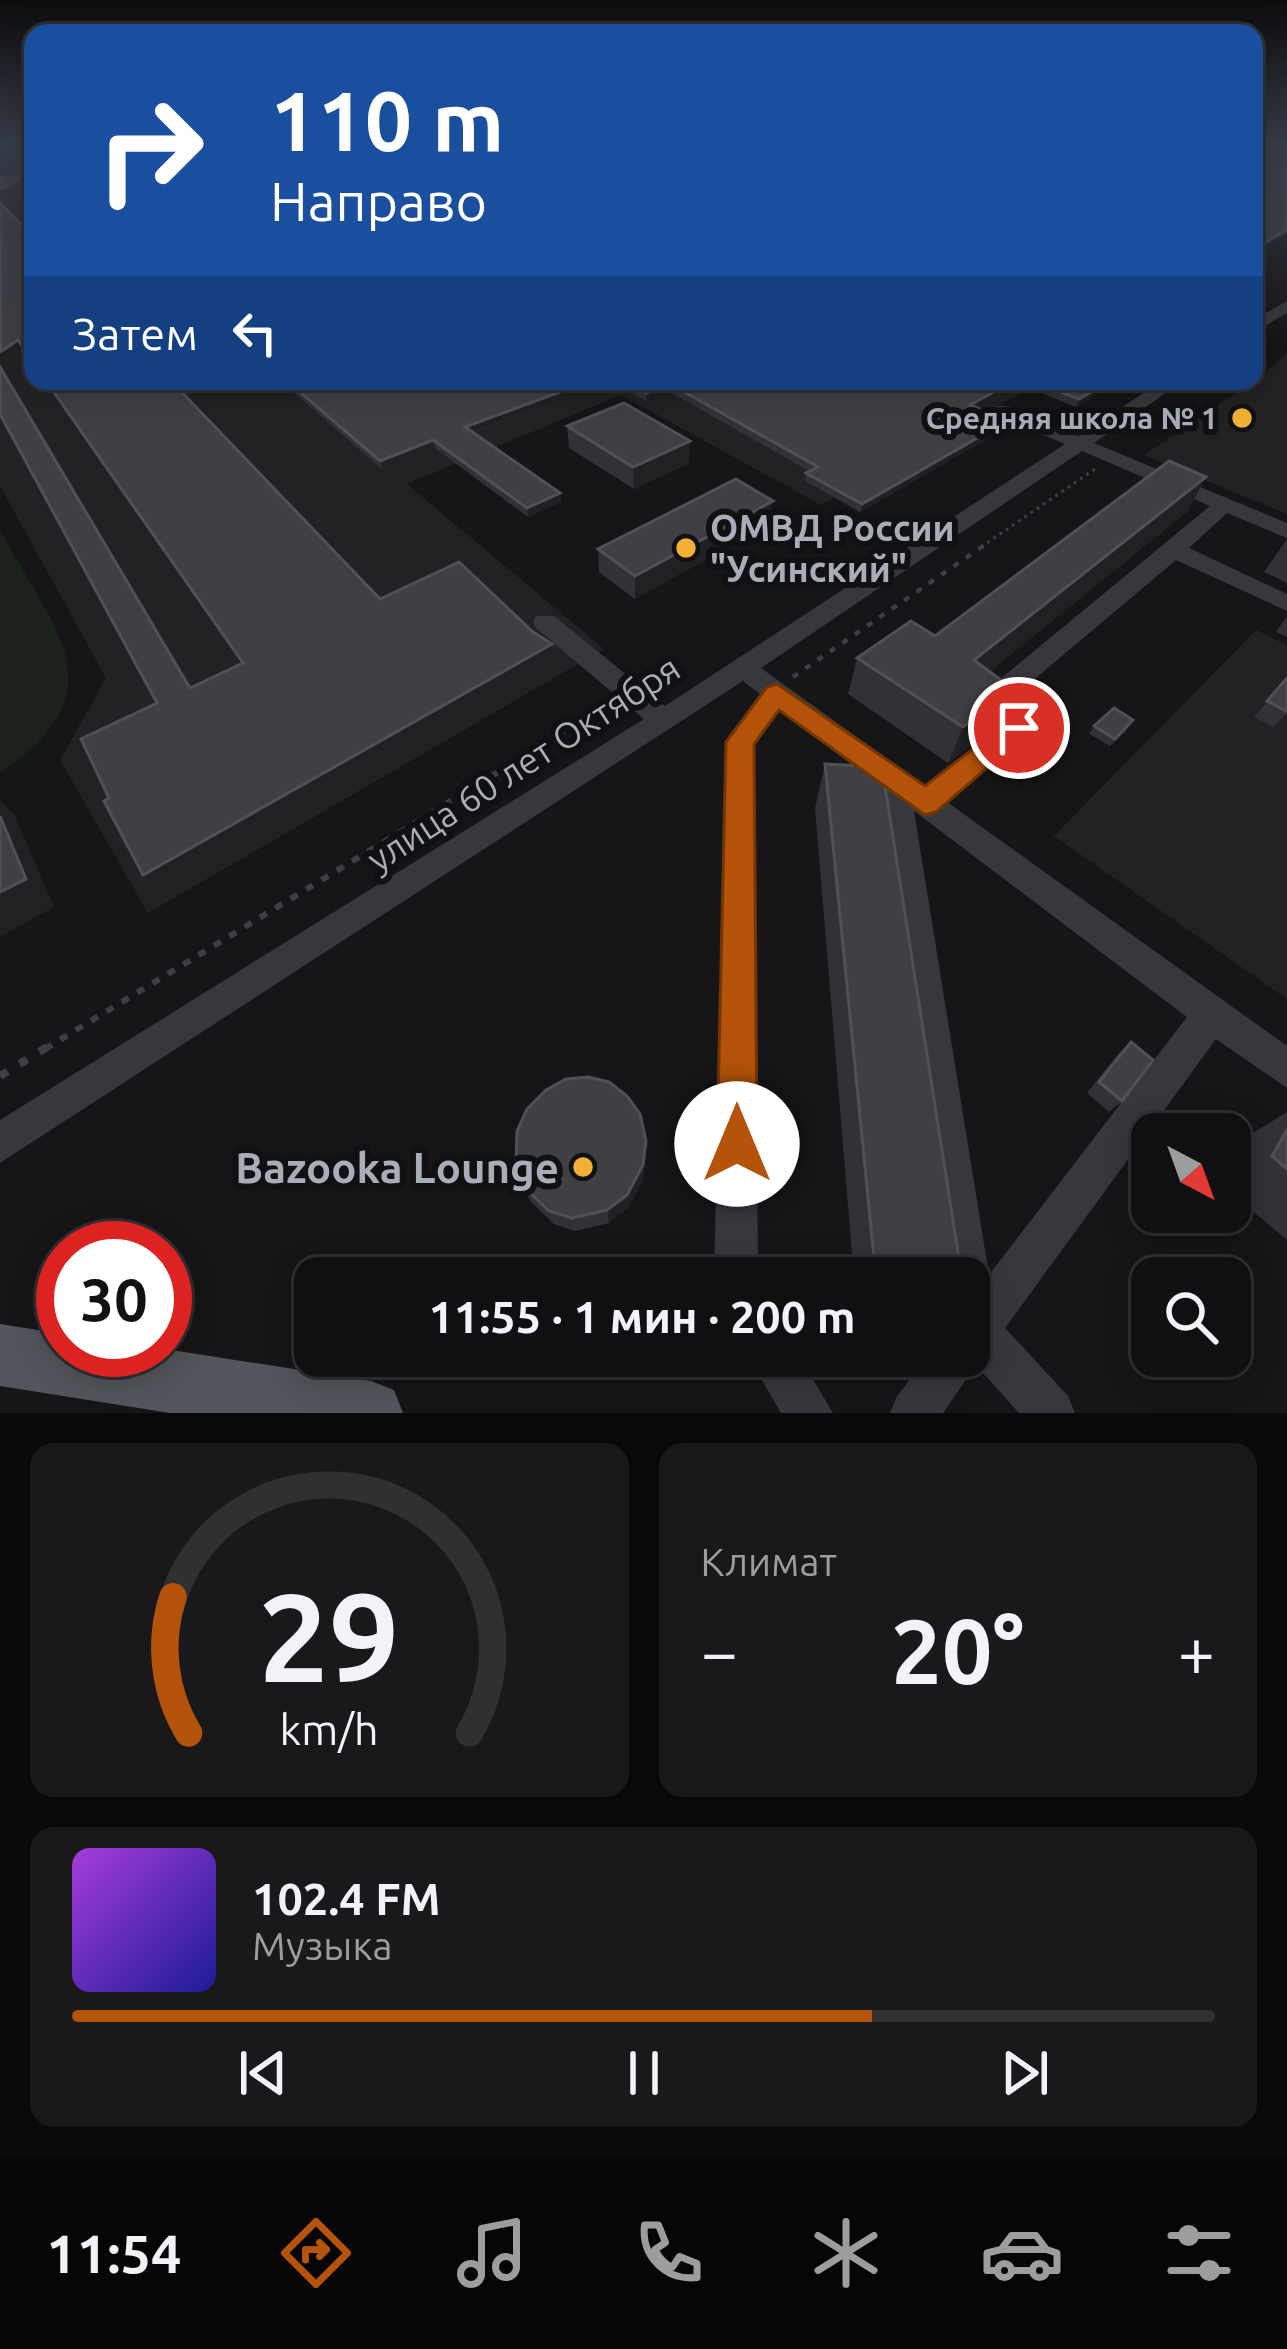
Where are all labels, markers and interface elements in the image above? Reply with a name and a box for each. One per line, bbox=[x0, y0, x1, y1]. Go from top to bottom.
icon: right bbox=[72, 72, 228, 228]
text: 110 m bbox=[270, 73, 504, 167]
text: Направо bbox=[270, 171, 487, 231]
icon: left bbox=[222, 300, 288, 366]
text: Затем bbox=[72, 308, 198, 359]
place label: Средняя школа № 1 bbox=[926, 401, 1218, 435]
marker: Средняя школа № 1 bbox=[1229, 405, 1255, 431]
place label: ОМВД России "Усинский" bbox=[710, 507, 955, 589]
marker: ОМВД России "Усинский" bbox=[673, 535, 699, 561]
street label: улица 60 лет Октября bbox=[359, 647, 687, 879]
pin bbox=[968, 677, 1070, 779]
icon: arrive bbox=[986, 695, 1052, 761]
position arrow bbox=[674, 1081, 800, 1207]
north arrow bbox=[1131, 1113, 1251, 1233]
map controls bbox=[1131, 1113, 1251, 1377]
place label: Bazooka Lounge bbox=[235, 1144, 559, 1191]
marker: Bazooka Lounge bbox=[570, 1154, 596, 1180]
speed limit sign: 30 bbox=[36, 1221, 192, 1377]
button: search bbox=[1131, 1257, 1251, 1377]
text: 11:55 · 1 мин · 200 m bbox=[428, 1291, 856, 1342]
text: Климат bbox=[701, 1540, 837, 1583]
text: 29 bbox=[259, 1566, 400, 1706]
text: 20° bbox=[891, 1600, 1024, 1701]
text: − bbox=[701, 1614, 738, 1688]
text: + bbox=[1178, 1614, 1215, 1688]
text: km/h bbox=[280, 1705, 379, 1753]
text: 102.4 FM bbox=[252, 1873, 441, 1924]
text: Музыка bbox=[252, 1924, 392, 1967]
icon: previous bbox=[230, 2040, 296, 2106]
icon: pause bbox=[611, 2040, 677, 2106]
icon: next bbox=[992, 2040, 1058, 2106]
icon: directions bbox=[274, 2211, 358, 2295]
icon: music bbox=[450, 2211, 534, 2295]
icon: phone bbox=[627, 2211, 711, 2295]
icon: climate bbox=[804, 2211, 888, 2295]
icon: car bbox=[980, 2211, 1064, 2295]
icon: filters bbox=[1157, 2211, 1241, 2295]
text: 11:54 bbox=[46, 2223, 181, 2283]

